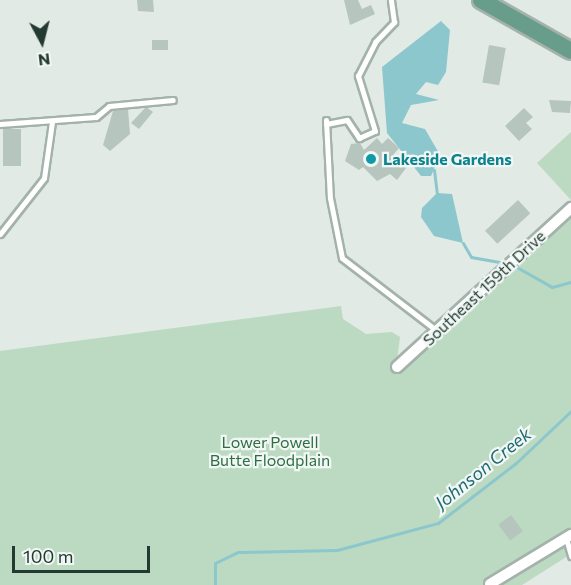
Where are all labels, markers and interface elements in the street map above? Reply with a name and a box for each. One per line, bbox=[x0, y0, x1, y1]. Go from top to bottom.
north arrow bbox=[12, 12, 72, 72]
text: N bbox=[37, 50, 51, 71]
place label: Lakeside Gardens bbox=[383, 149, 512, 169]
marker: Lakeside Gardens bbox=[364, 152, 378, 166]
street label: Southeast 159th Drive bbox=[419, 226, 549, 350]
water label: Johnson Creek bbox=[431, 423, 535, 513]
park label: Lower Powell Butte Floodplain bbox=[210, 432, 330, 470]
scale bar bbox=[15, 534, 153, 572]
text: 100 m bbox=[23, 545, 73, 567]

